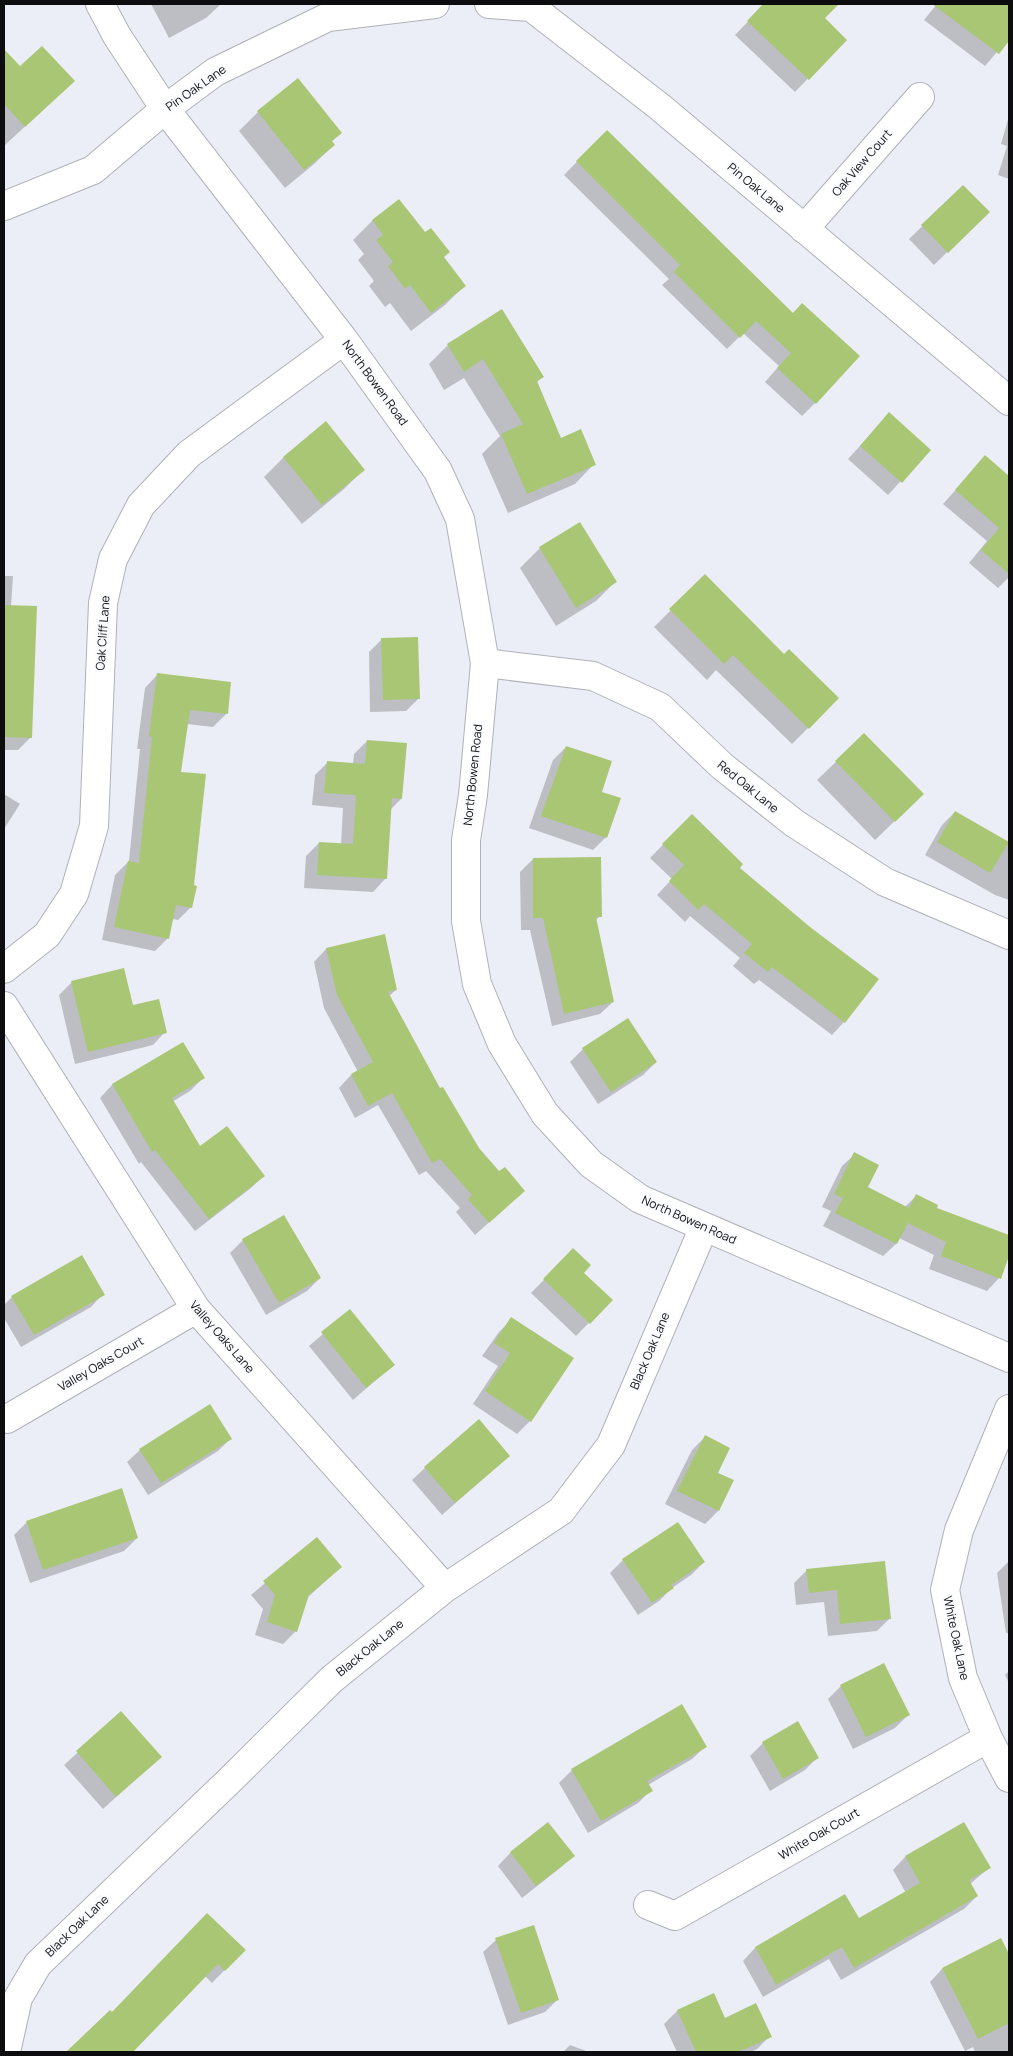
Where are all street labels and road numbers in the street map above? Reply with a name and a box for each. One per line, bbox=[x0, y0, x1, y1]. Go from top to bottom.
street label: Pin Oak Lane bbox=[162, 60, 229, 115]
street label: Oak View Court bbox=[828, 125, 896, 200]
street label: Pin Oak Lane bbox=[724, 159, 789, 217]
street label: North Bowen Road bbox=[339, 336, 412, 429]
street label: Oak Cliff Lane bbox=[91, 595, 114, 671]
street label: North Bowen Road bbox=[459, 723, 486, 827]
street label: Red Oak Lane bbox=[714, 757, 783, 817]
street label: North Bowen Road bbox=[639, 1191, 739, 1248]
street label: Valley Oaks Lane bbox=[186, 1297, 259, 1377]
street label: Black Oak Lane bbox=[626, 1310, 673, 1392]
street label: Valley Oaks Court bbox=[55, 1332, 147, 1395]
street label: White Oak Lane bbox=[939, 1594, 974, 1682]
street label: Black Oak Lane bbox=[332, 1615, 407, 1680]
street label: White Oak Court bbox=[775, 1803, 862, 1864]
street label: Black Oak Lane bbox=[41, 1891, 112, 1960]

